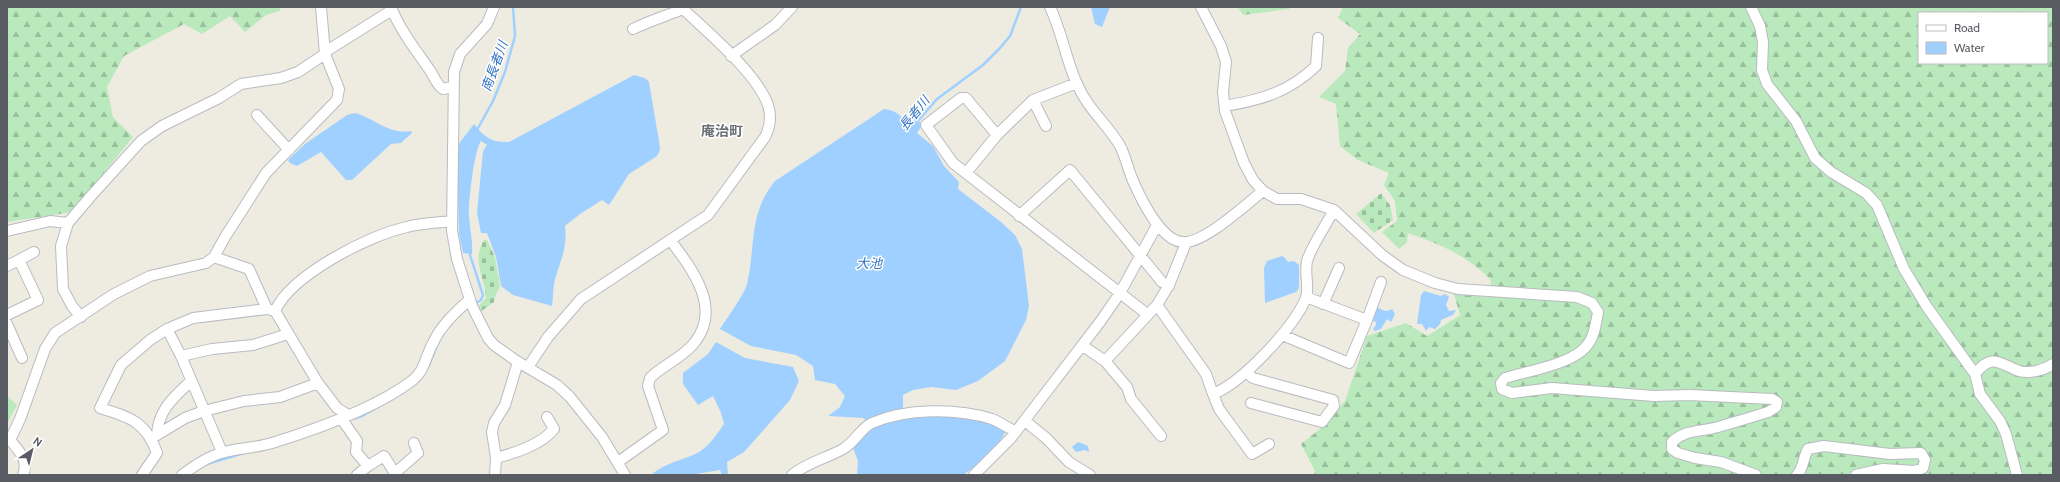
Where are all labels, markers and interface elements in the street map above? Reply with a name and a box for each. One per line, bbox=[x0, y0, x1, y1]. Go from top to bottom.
legend bbox=[1918, 12, 2048, 64]
text: Road bbox=[1954, 20, 1980, 35]
water label: 南長者川 bbox=[478, 37, 511, 93]
text: Water bbox=[1954, 40, 1985, 55]
water label: 長者川 bbox=[896, 91, 934, 133]
district label: 庵治町 bbox=[701, 122, 743, 140]
water label: 大池 bbox=[856, 255, 884, 271]
north arrow bbox=[12, 430, 52, 470]
text: N bbox=[31, 434, 45, 450]

